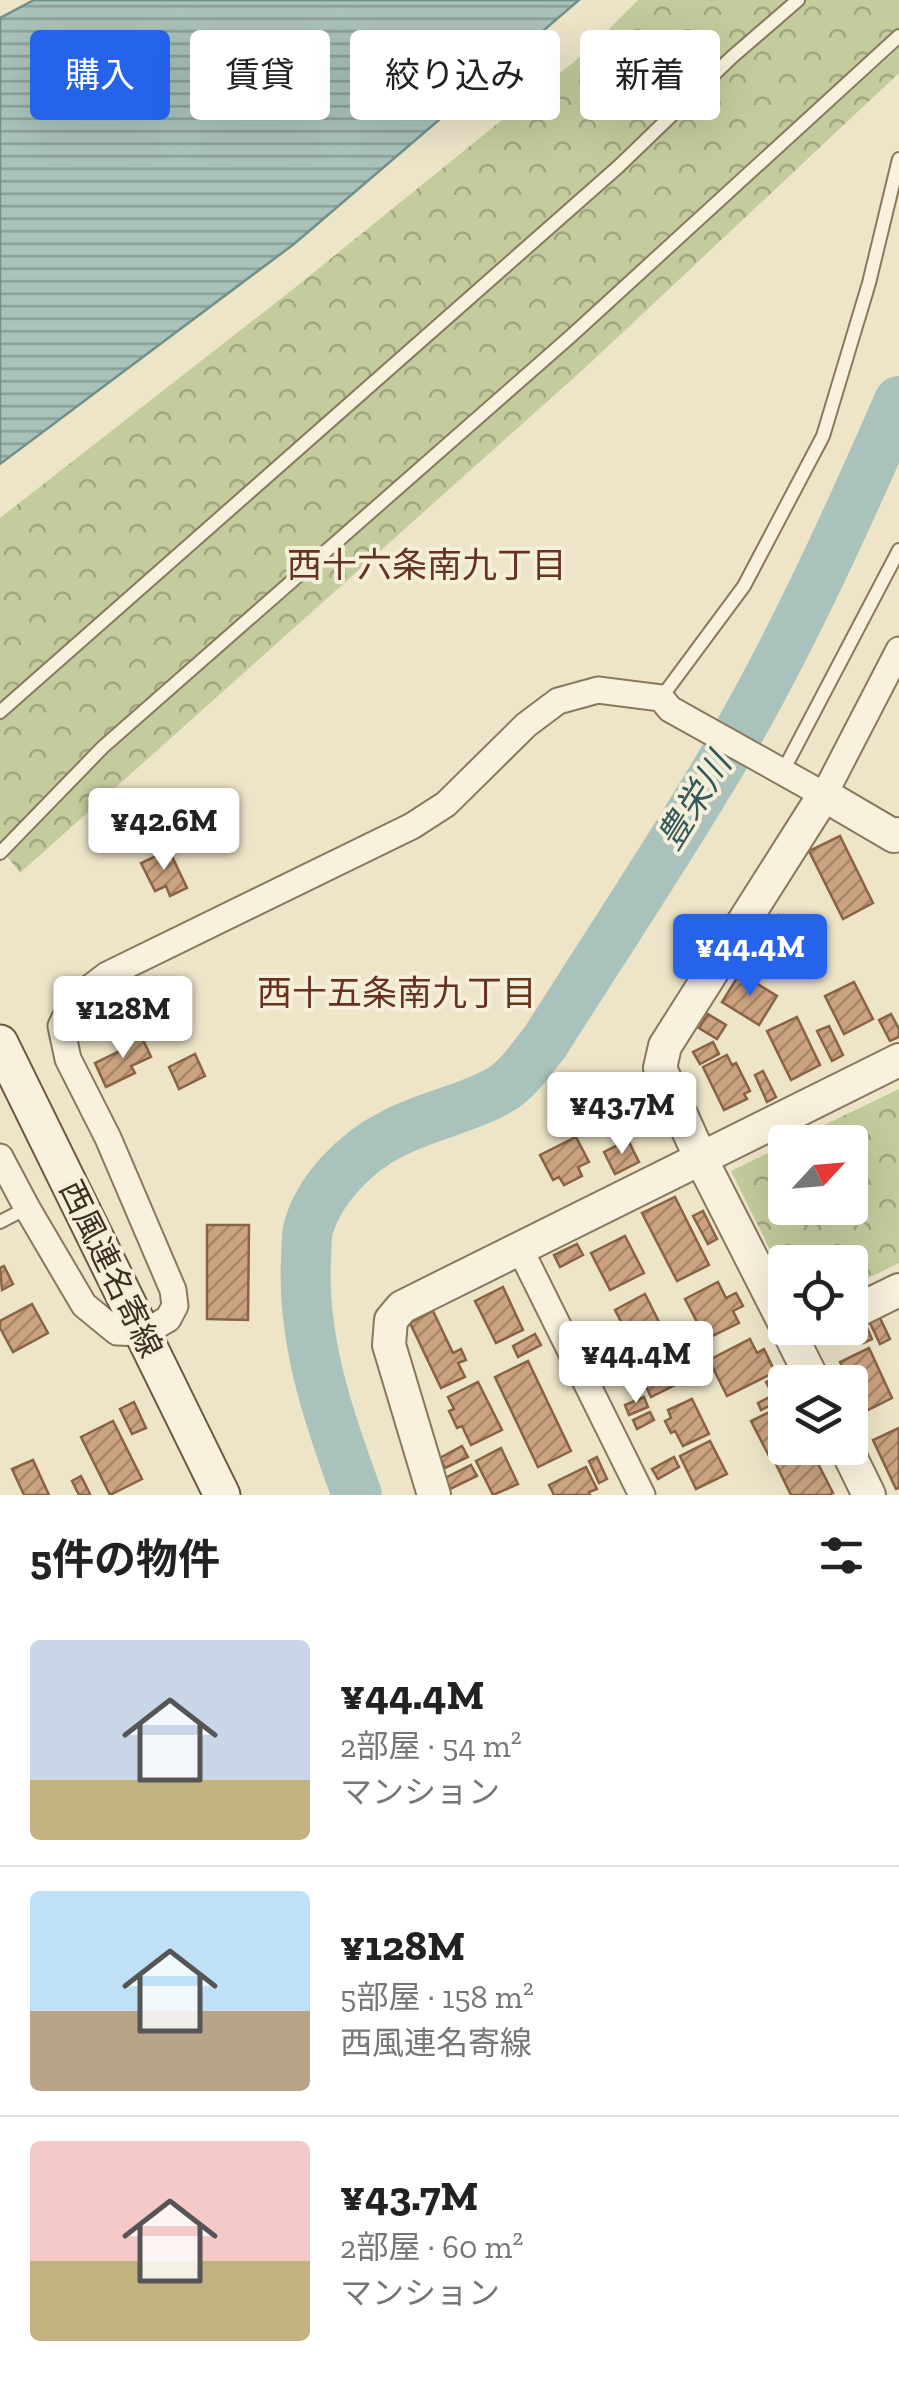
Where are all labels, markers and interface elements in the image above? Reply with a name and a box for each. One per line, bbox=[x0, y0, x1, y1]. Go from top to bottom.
chip: 購入 bbox=[30, 30, 170, 120]
chip: 賃貸 bbox=[190, 30, 330, 120]
chip: 絞り込み bbox=[350, 30, 560, 120]
chip: 新着 bbox=[580, 30, 720, 120]
district label: 西十六条南九丁目 bbox=[287, 544, 567, 586]
water label: 豊栄川 bbox=[648, 742, 742, 857]
pin: ¥42.6M bbox=[83, 788, 245, 873]
text: ¥42.6M bbox=[110, 801, 218, 839]
pin: ¥44.4M bbox=[669, 914, 831, 999]
text: ¥44.4M bbox=[695, 927, 805, 965]
district label: 西十五条南九丁目 bbox=[257, 972, 537, 1014]
pin: ¥128M bbox=[53, 976, 193, 1061]
text: ¥128M bbox=[75, 989, 171, 1027]
pin: ¥43.7M bbox=[541, 1072, 703, 1157]
text: ¥43.7M bbox=[569, 1085, 675, 1123]
north arrow bbox=[768, 1125, 868, 1225]
map controls bbox=[768, 1125, 868, 1465]
street label: 西風連名寄線 bbox=[52, 1174, 170, 1364]
button: locate bbox=[768, 1245, 868, 1345]
pin: ¥44.4M bbox=[555, 1321, 717, 1406]
text: ¥44.4M bbox=[581, 1334, 691, 1372]
button: layers bbox=[768, 1365, 868, 1465]
icon: filters bbox=[814, 1528, 869, 1583]
text: 5件の物件 bbox=[30, 1534, 220, 1585]
text: ¥44.4M bbox=[340, 1669, 484, 1720]
icon: home bbox=[110, 1680, 230, 1800]
text: 2部屋 · 54 m² bbox=[340, 1727, 522, 1765]
text: マンション bbox=[340, 1773, 500, 1811]
text: ¥128M bbox=[340, 1920, 465, 1971]
icon: home bbox=[110, 1931, 230, 2051]
text: 5部屋 · 158 m² bbox=[340, 1978, 534, 2016]
text: 西風連名寄線 bbox=[340, 2024, 532, 2062]
text: ¥43.7M bbox=[340, 2170, 478, 2221]
icon: home bbox=[110, 2181, 230, 2301]
text: 2部屋 · 60 m² bbox=[340, 2228, 523, 2266]
text: マンション bbox=[340, 2274, 500, 2312]

